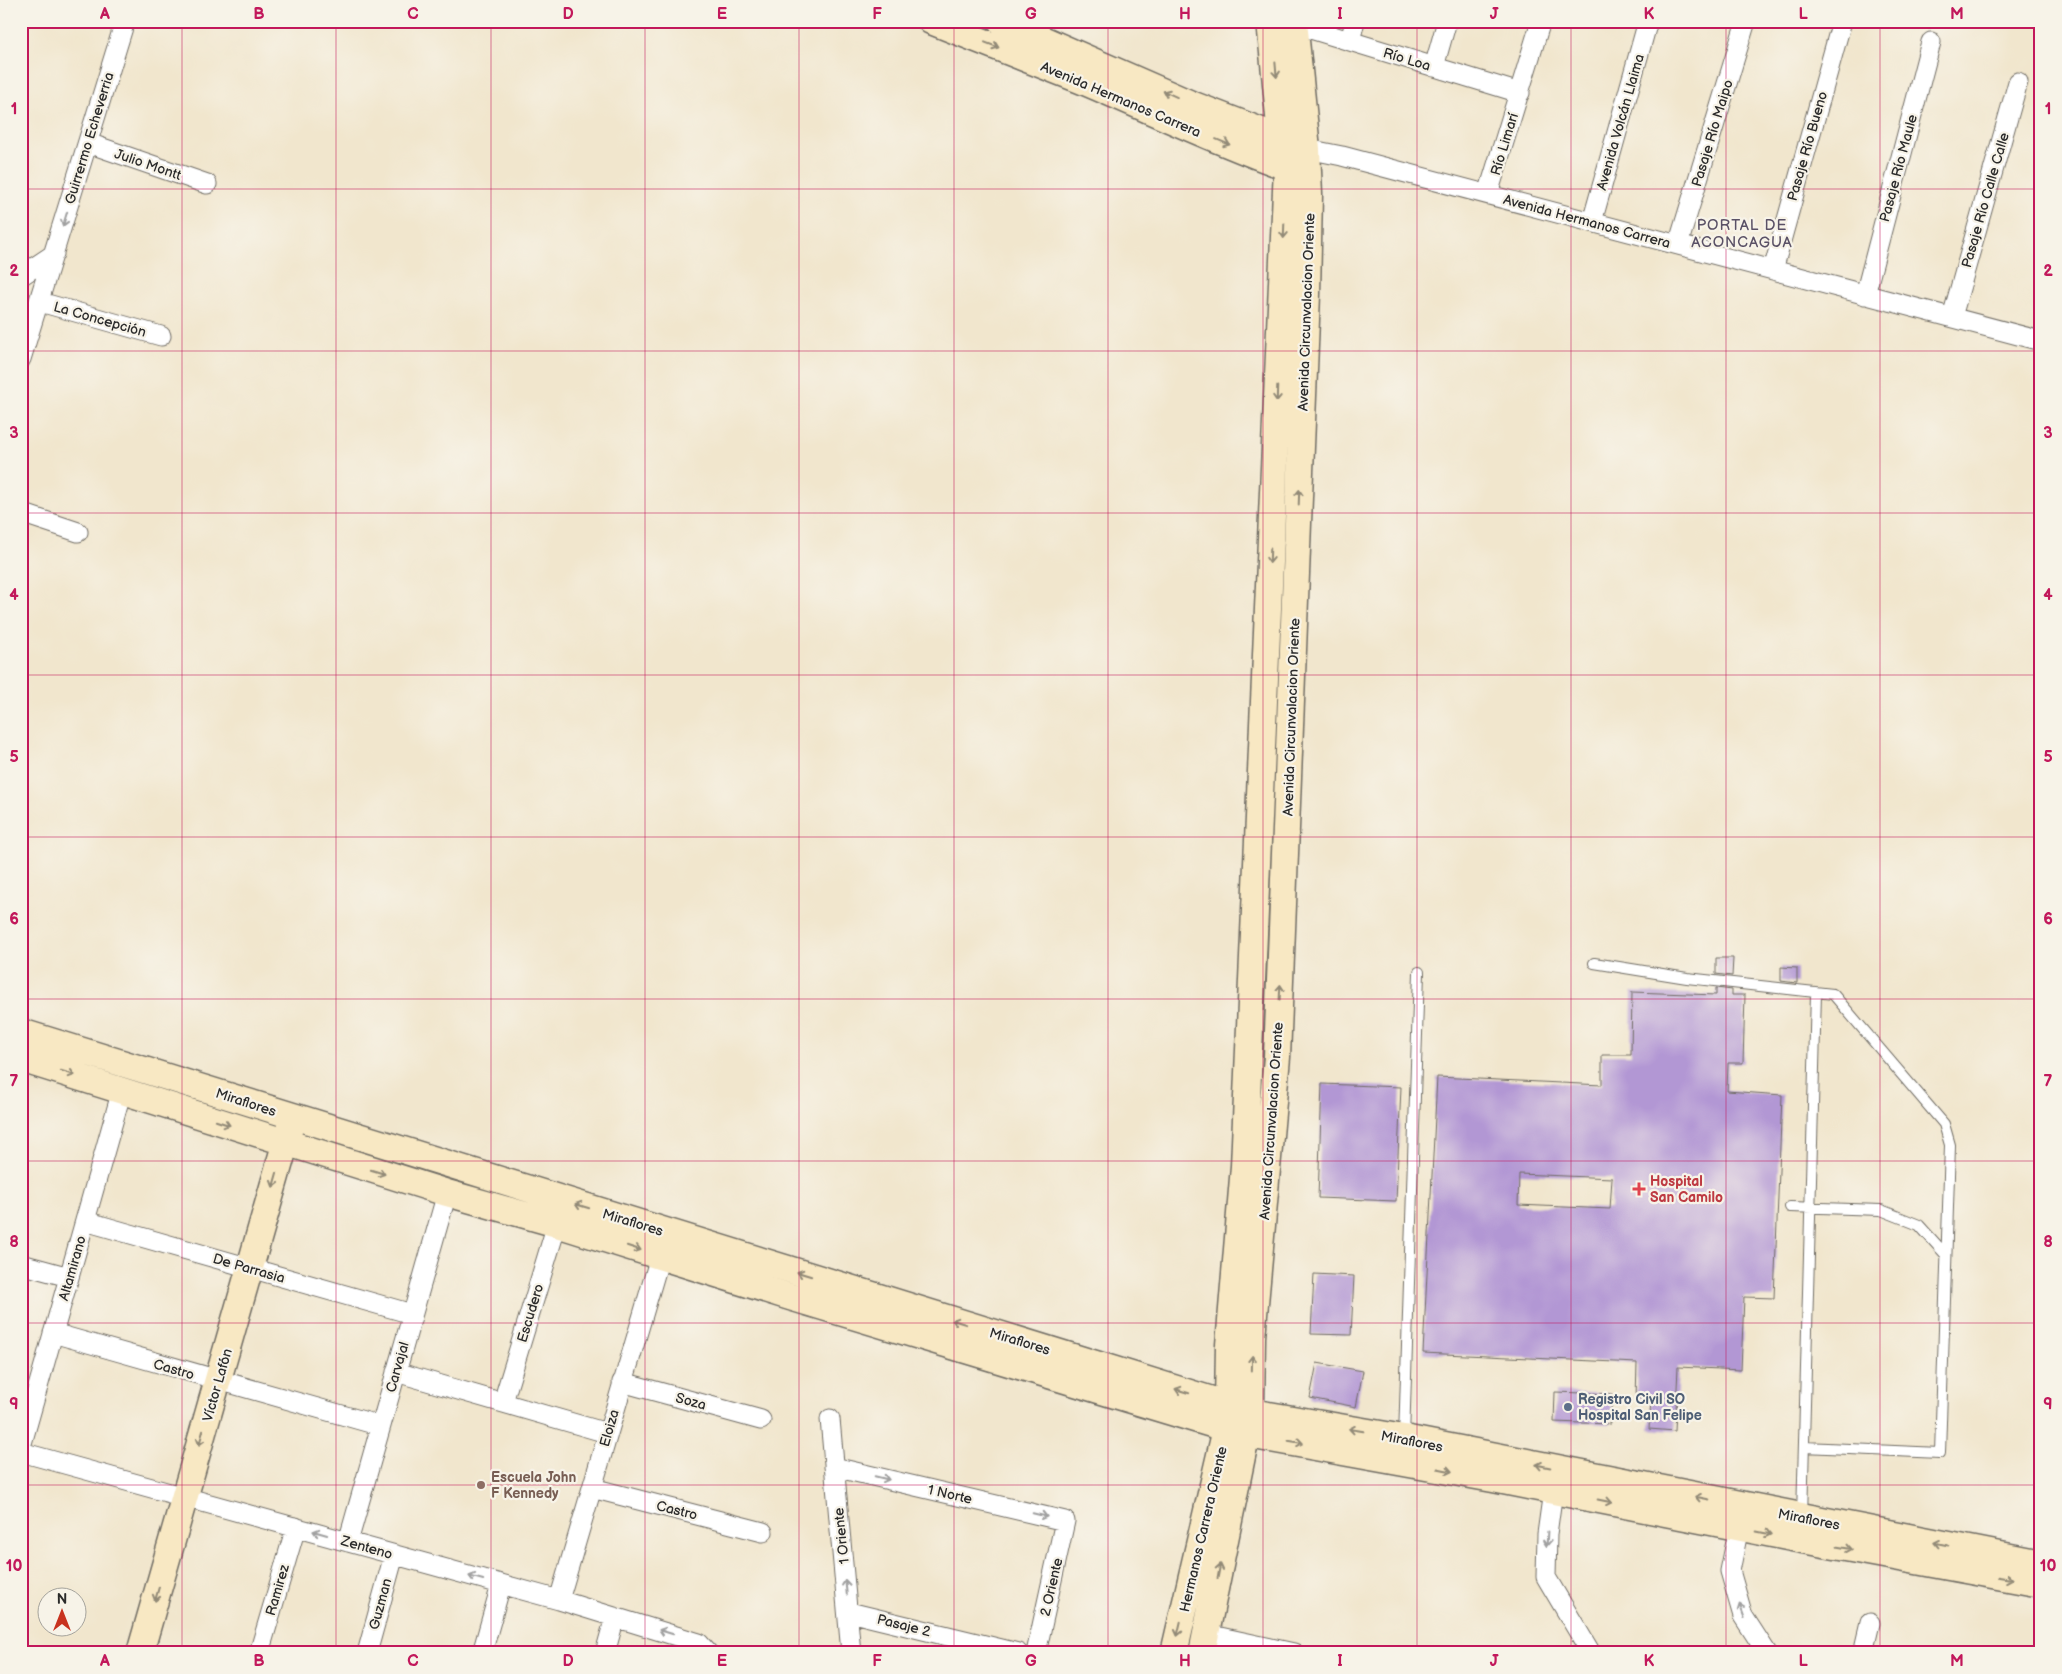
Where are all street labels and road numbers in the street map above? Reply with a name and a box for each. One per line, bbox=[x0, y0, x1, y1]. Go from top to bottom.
street label: Río Loa bbox=[1381, 44, 1433, 75]
street label: Avenida Volcán Llaima bbox=[1593, 52, 1648, 192]
street label: Avenida Hermanos Carrera bbox=[1038, 58, 1204, 141]
street label: Guirrermo Echeverria bbox=[61, 70, 118, 206]
street label: Pasaje Río Maipo bbox=[1688, 78, 1737, 189]
street label: Pasaje Río Bueno bbox=[1784, 89, 1831, 203]
street label: Río Limarí bbox=[1487, 110, 1522, 177]
street label: Pasaje Río Maule bbox=[1876, 113, 1921, 224]
street label: Pasaje Río Calle Calle bbox=[1958, 131, 2013, 270]
street label: Julio Montt bbox=[112, 145, 184, 184]
street label: Avenida Hermanos Carrera bbox=[1501, 191, 1672, 252]
street label: Avenida Circunvalacion Oriente bbox=[1295, 213, 1318, 411]
street label: La Concepción bbox=[52, 298, 148, 341]
street label: Avenida Circunvalacion Oriente bbox=[1280, 618, 1303, 816]
street label: Avenida Circunvalacion Oriente bbox=[1256, 1022, 1287, 1221]
street label: Miraflores bbox=[213, 1085, 278, 1120]
street label: Miraflores bbox=[600, 1205, 665, 1240]
street label: Altamirano bbox=[55, 1234, 90, 1303]
street label: De Parrasia bbox=[211, 1250, 287, 1287]
street label: Escudero bbox=[514, 1282, 547, 1345]
street label: Miraflores bbox=[987, 1324, 1052, 1359]
street label: Carvajal bbox=[382, 1340, 413, 1394]
street label: Víctor Lafón bbox=[199, 1347, 236, 1424]
street label: Castro bbox=[151, 1356, 196, 1383]
street label: Soza bbox=[674, 1389, 708, 1414]
street label: Eloiza bbox=[596, 1407, 623, 1449]
street label: Miraflores bbox=[1380, 1427, 1444, 1456]
street label: Hermanos Carrera Oriente bbox=[1176, 1445, 1231, 1614]
street label: 1 Norte bbox=[926, 1481, 974, 1508]
street label: Castro bbox=[655, 1497, 699, 1524]
street label: Miraflores bbox=[1777, 1505, 1841, 1534]
street label: 1 Oriente bbox=[830, 1507, 853, 1565]
street label: Zenteno bbox=[338, 1532, 395, 1563]
street label: 2 Oriente bbox=[1037, 1556, 1066, 1618]
street label: Ramirez bbox=[262, 1562, 293, 1618]
street label: Guzman bbox=[365, 1577, 395, 1632]
street label: Pasaje 2 bbox=[875, 1611, 933, 1641]

